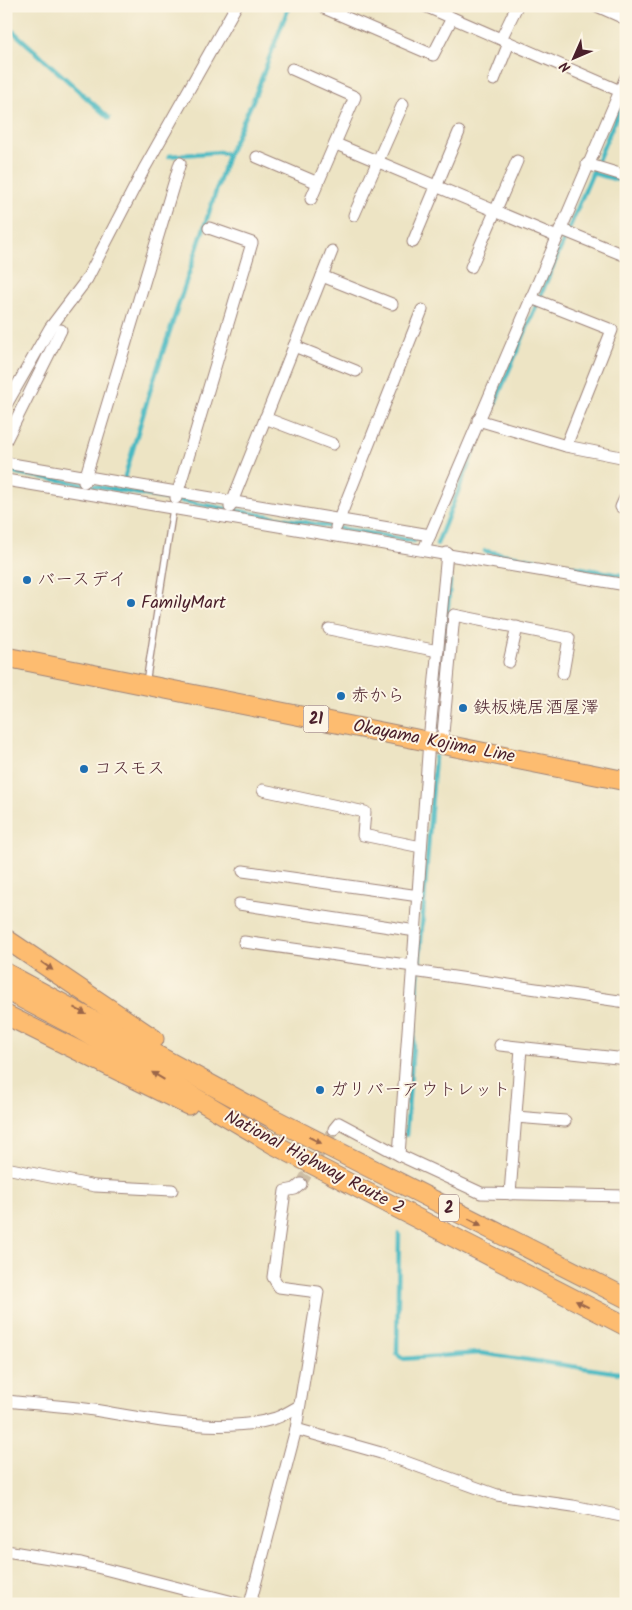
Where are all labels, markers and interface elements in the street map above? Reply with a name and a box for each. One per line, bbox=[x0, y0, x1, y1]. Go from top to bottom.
north arrow bbox=[550, 32, 600, 82]
text: N bbox=[554, 55, 576, 77]
place label: バースデイ bbox=[37, 566, 126, 595]
marker: バースデイ bbox=[21, 574, 33, 586]
place label: FamilyMart bbox=[141, 589, 227, 618]
marker: FamilyMart bbox=[125, 597, 137, 609]
place label: 赤から bbox=[351, 682, 405, 711]
marker: 赤から bbox=[335, 690, 347, 702]
place label: 鉄板焼居酒屋澤 bbox=[473, 694, 599, 723]
marker: 鉄板焼居酒屋澤 bbox=[457, 702, 469, 714]
road number: 21 bbox=[304, 706, 328, 732]
street label: Okayama Kojima Line bbox=[351, 712, 517, 772]
place label: コスモス bbox=[94, 755, 165, 784]
marker: コスモス bbox=[78, 763, 90, 775]
one-way arrow bbox=[40, 960, 53, 971]
one-way arrow bbox=[74, 1007, 87, 1016]
one-way arrow bbox=[151, 1071, 164, 1080]
place label: ガリバーアウトレット bbox=[330, 1076, 510, 1105]
marker: ガリバーアウトレット bbox=[314, 1084, 326, 1096]
street label: National Highway Route 2 bbox=[219, 1103, 409, 1223]
one-way arrow bbox=[308, 1136, 322, 1144]
road number: 2 bbox=[439, 1194, 459, 1222]
one-way arrow bbox=[468, 1218, 482, 1226]
one-way arrow bbox=[575, 1300, 590, 1308]

